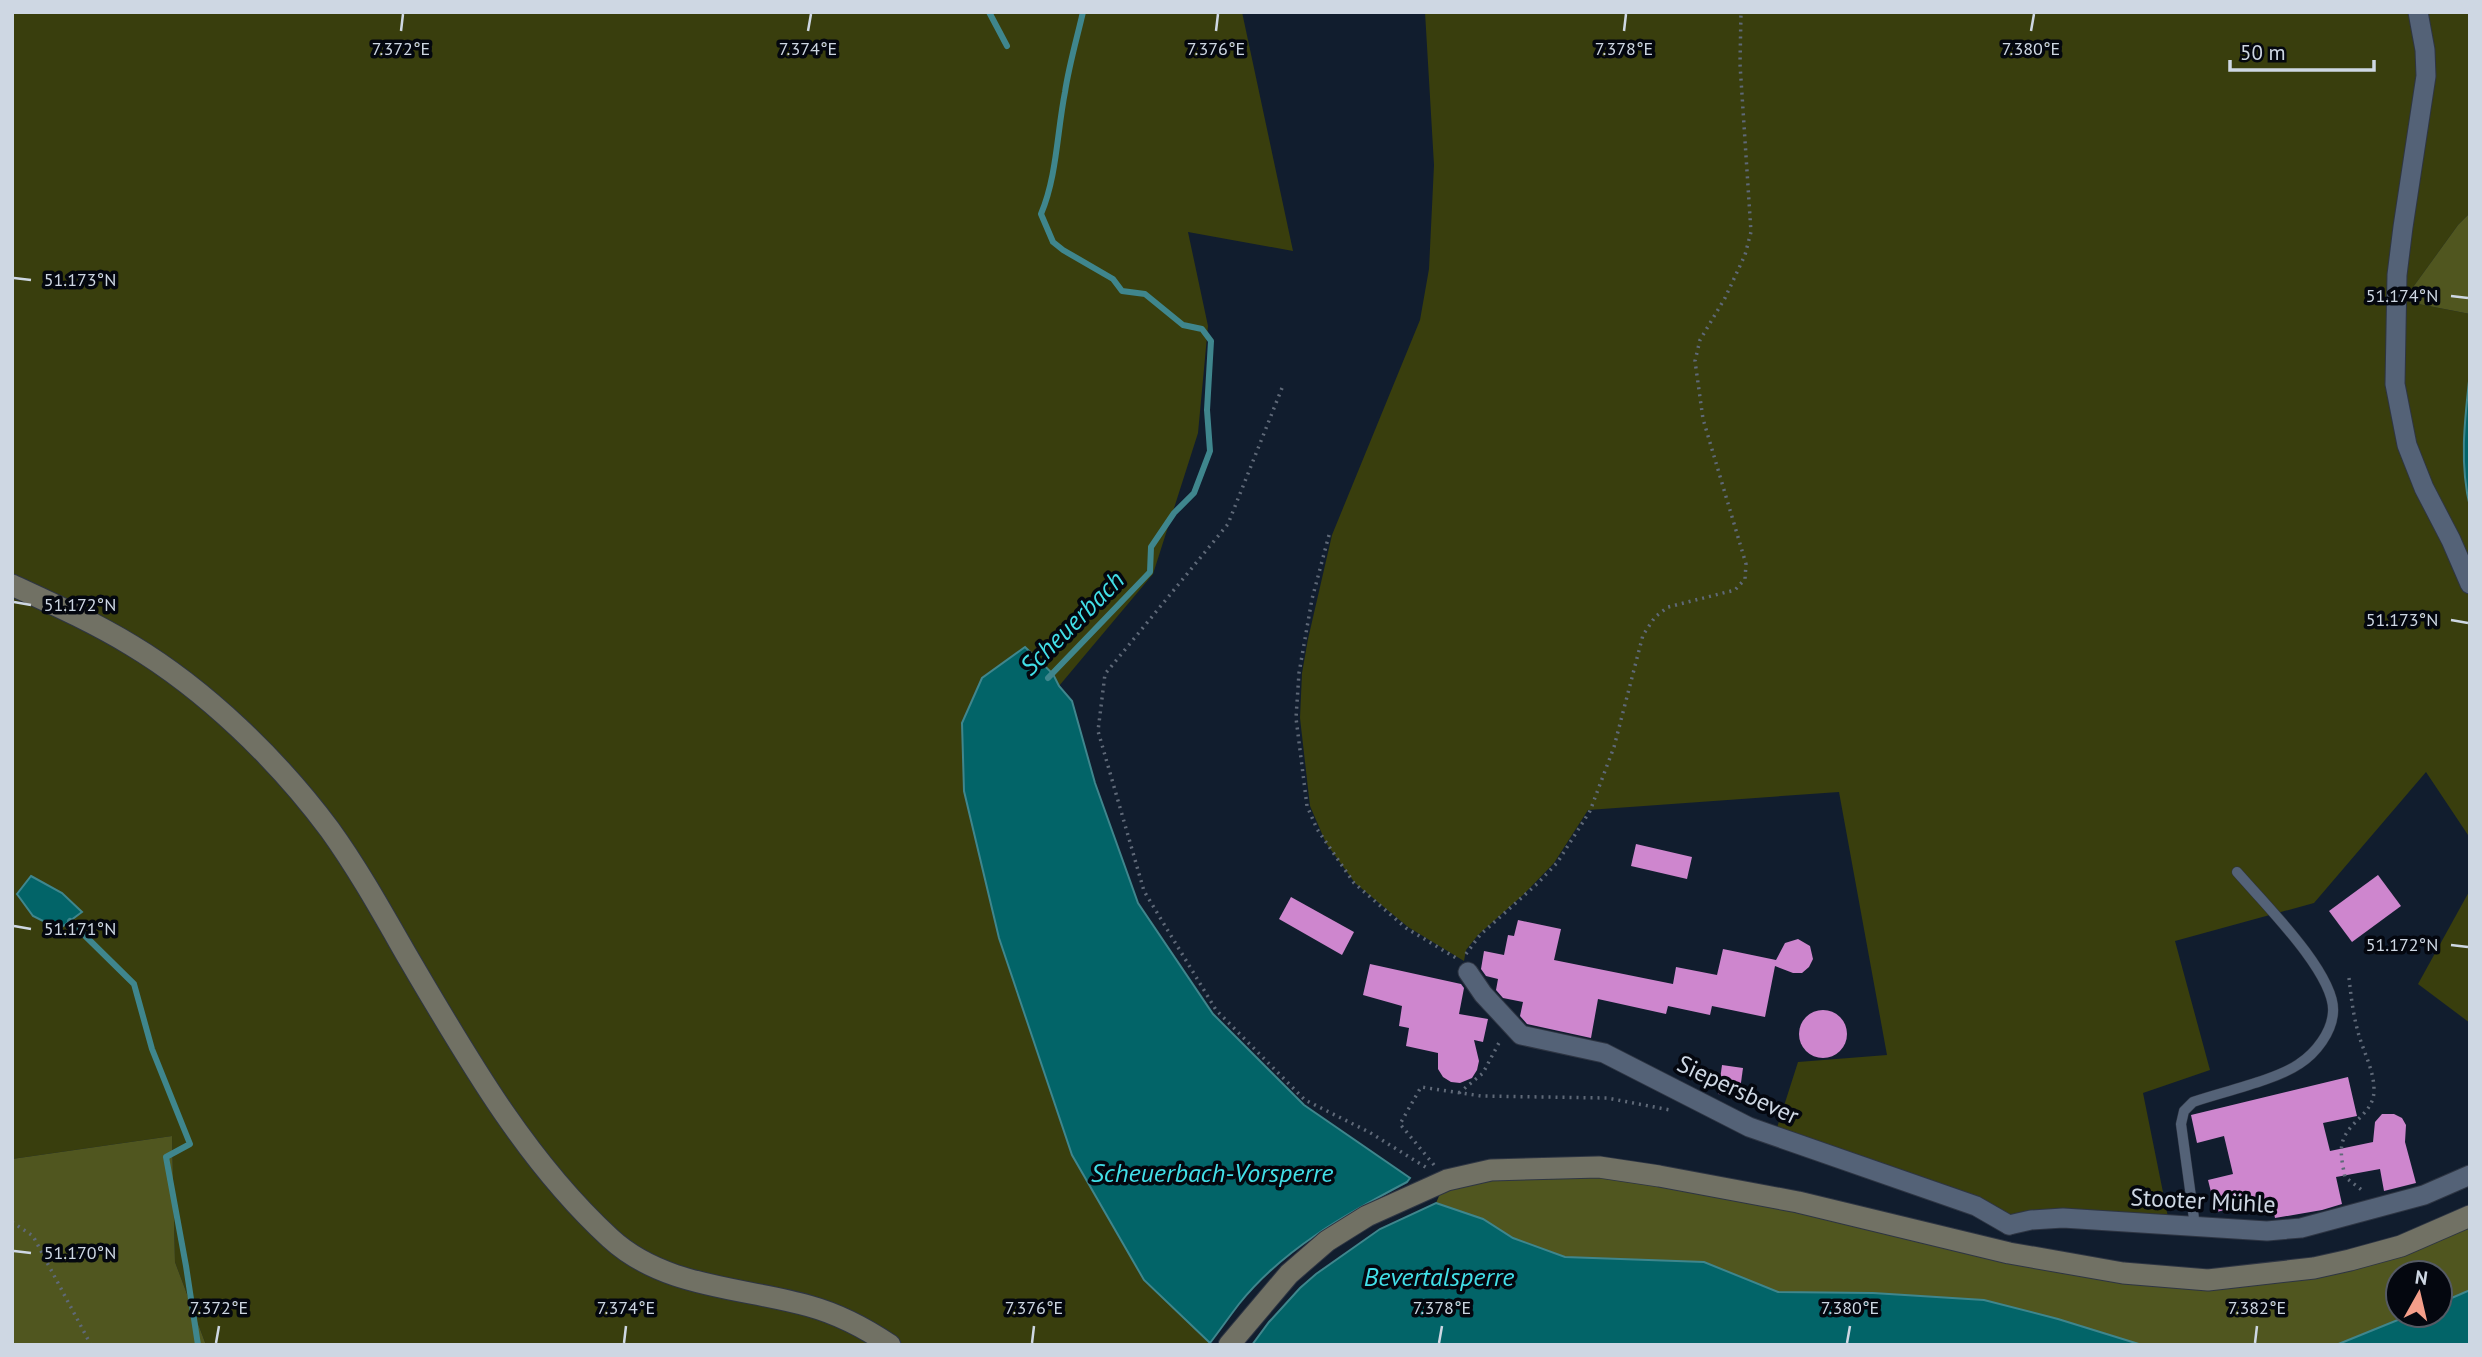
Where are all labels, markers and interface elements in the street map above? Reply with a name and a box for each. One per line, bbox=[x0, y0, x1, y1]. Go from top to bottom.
scale bar bbox=[2230, 28, 2374, 72]
text: 7.372°E bbox=[372, 37, 430, 60]
text: 7.374°E bbox=[779, 37, 837, 60]
text: 7.376°E bbox=[1187, 37, 1245, 60]
text: 7.378°E bbox=[1595, 37, 1653, 60]
text: 7.380°E bbox=[2002, 37, 2060, 60]
text: 50 m bbox=[2240, 39, 2286, 66]
text: 51.173°N bbox=[44, 268, 116, 291]
text: 51.174°N bbox=[2366, 284, 2438, 307]
water label: Scheuerbach bbox=[1012, 563, 1131, 682]
text: 51.172°N bbox=[44, 593, 116, 616]
text: 51.173°N bbox=[2366, 608, 2438, 631]
text: 51.171°N bbox=[44, 917, 116, 940]
text: 51.172°N bbox=[2366, 933, 2438, 956]
street label: Siepersbever bbox=[1672, 1048, 1804, 1131]
water label: Scheuerbach-Vorsperre bbox=[1091, 1156, 1333, 1189]
street label: Stooter Mühle bbox=[2130, 1181, 2276, 1220]
text: 51.170°N bbox=[44, 1241, 116, 1264]
north arrow bbox=[2384, 1259, 2454, 1329]
water label: Bevertalsperre bbox=[1364, 1260, 1514, 1293]
text: N bbox=[2414, 1264, 2429, 1290]
text: 7.372°E bbox=[190, 1296, 248, 1319]
text: 7.374°E bbox=[597, 1296, 655, 1319]
text: 7.376°E bbox=[1005, 1296, 1063, 1319]
text: 7.378°E bbox=[1413, 1296, 1471, 1319]
text: 7.380°E bbox=[1821, 1296, 1879, 1319]
text: 7.382°E bbox=[2228, 1296, 2286, 1319]

